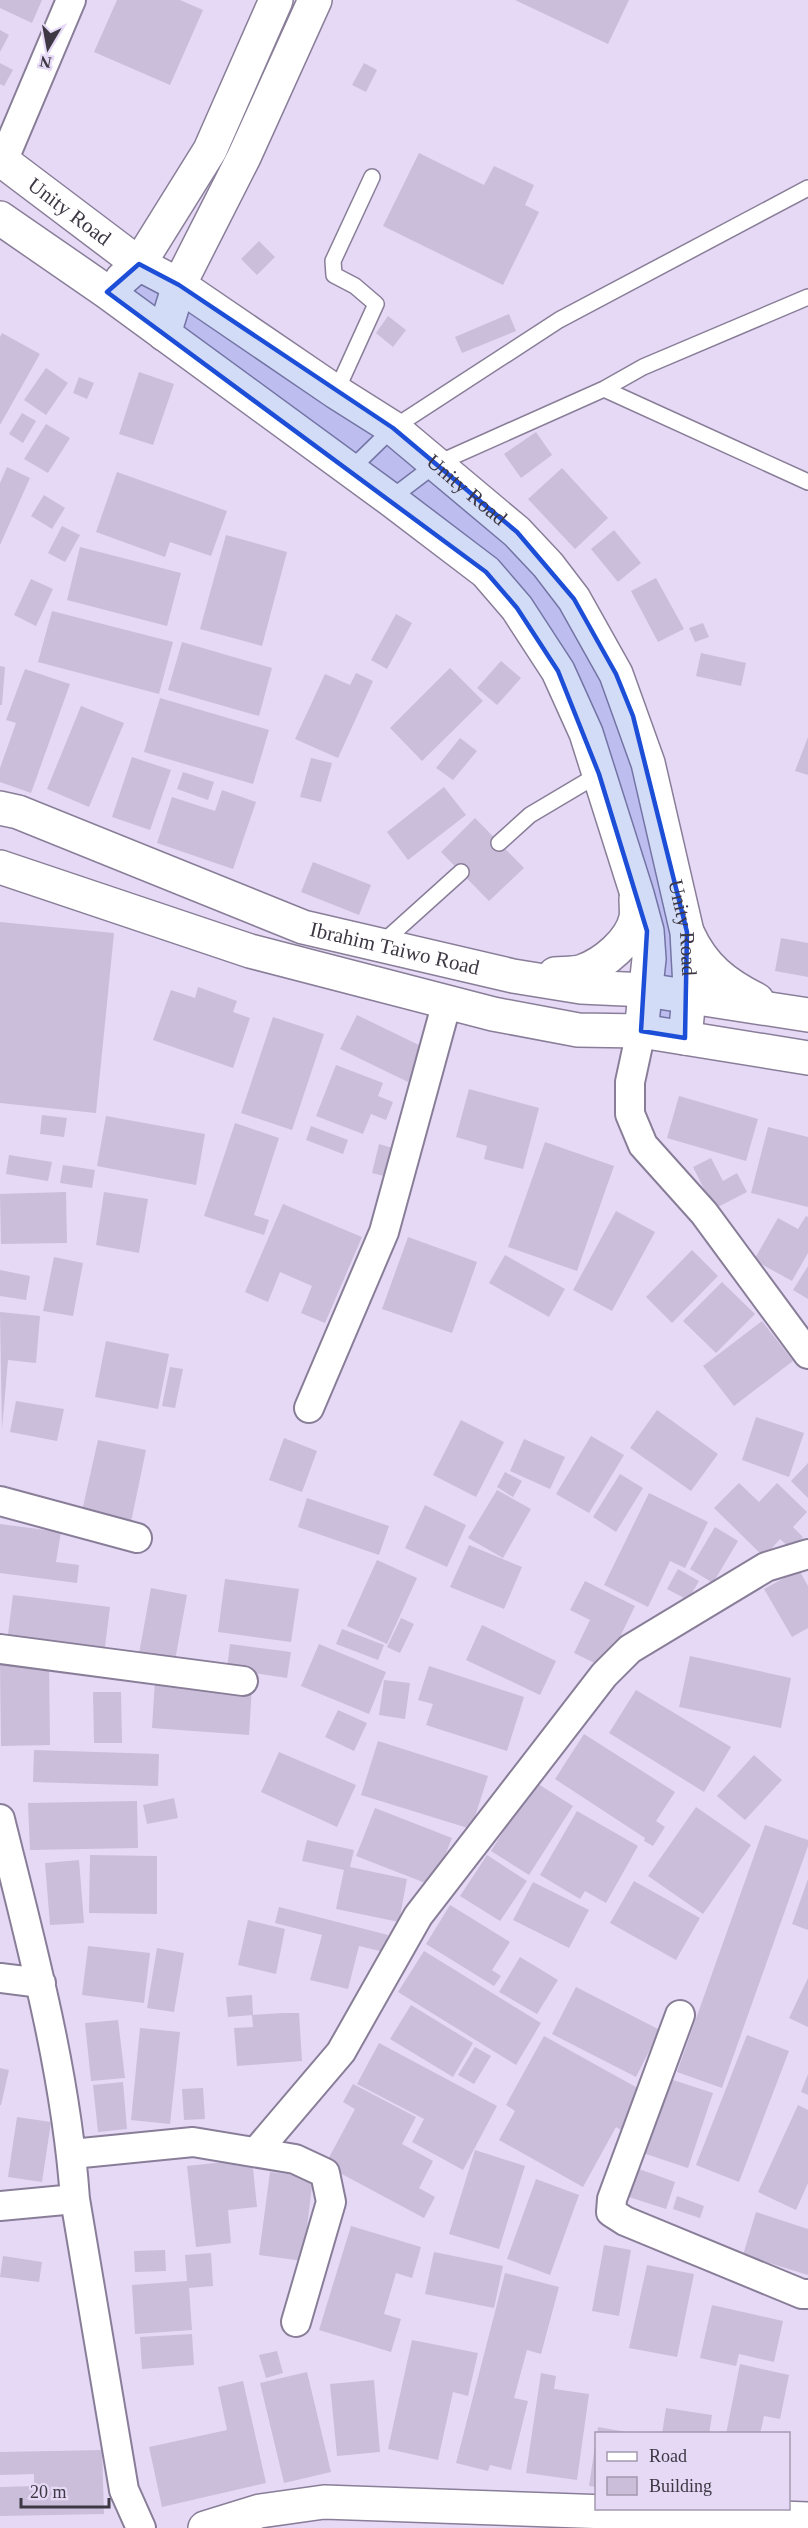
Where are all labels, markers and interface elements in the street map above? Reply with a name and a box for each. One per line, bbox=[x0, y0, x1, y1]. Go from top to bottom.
north arrow bbox=[18, 18, 78, 78]
text: N bbox=[38, 53, 53, 72]
street label: Unity Road bbox=[23, 172, 116, 251]
street label: Unity Road bbox=[422, 449, 512, 531]
street label: Unity Road bbox=[663, 877, 701, 977]
street label: Ibrahim Taiwo Road bbox=[308, 917, 482, 980]
legend bbox=[595, 2432, 790, 2510]
text: Road bbox=[649, 2446, 687, 2466]
scale bar bbox=[21, 2471, 110, 2509]
text: Building bbox=[649, 2476, 712, 2496]
text: 20 m bbox=[30, 2482, 67, 2502]

